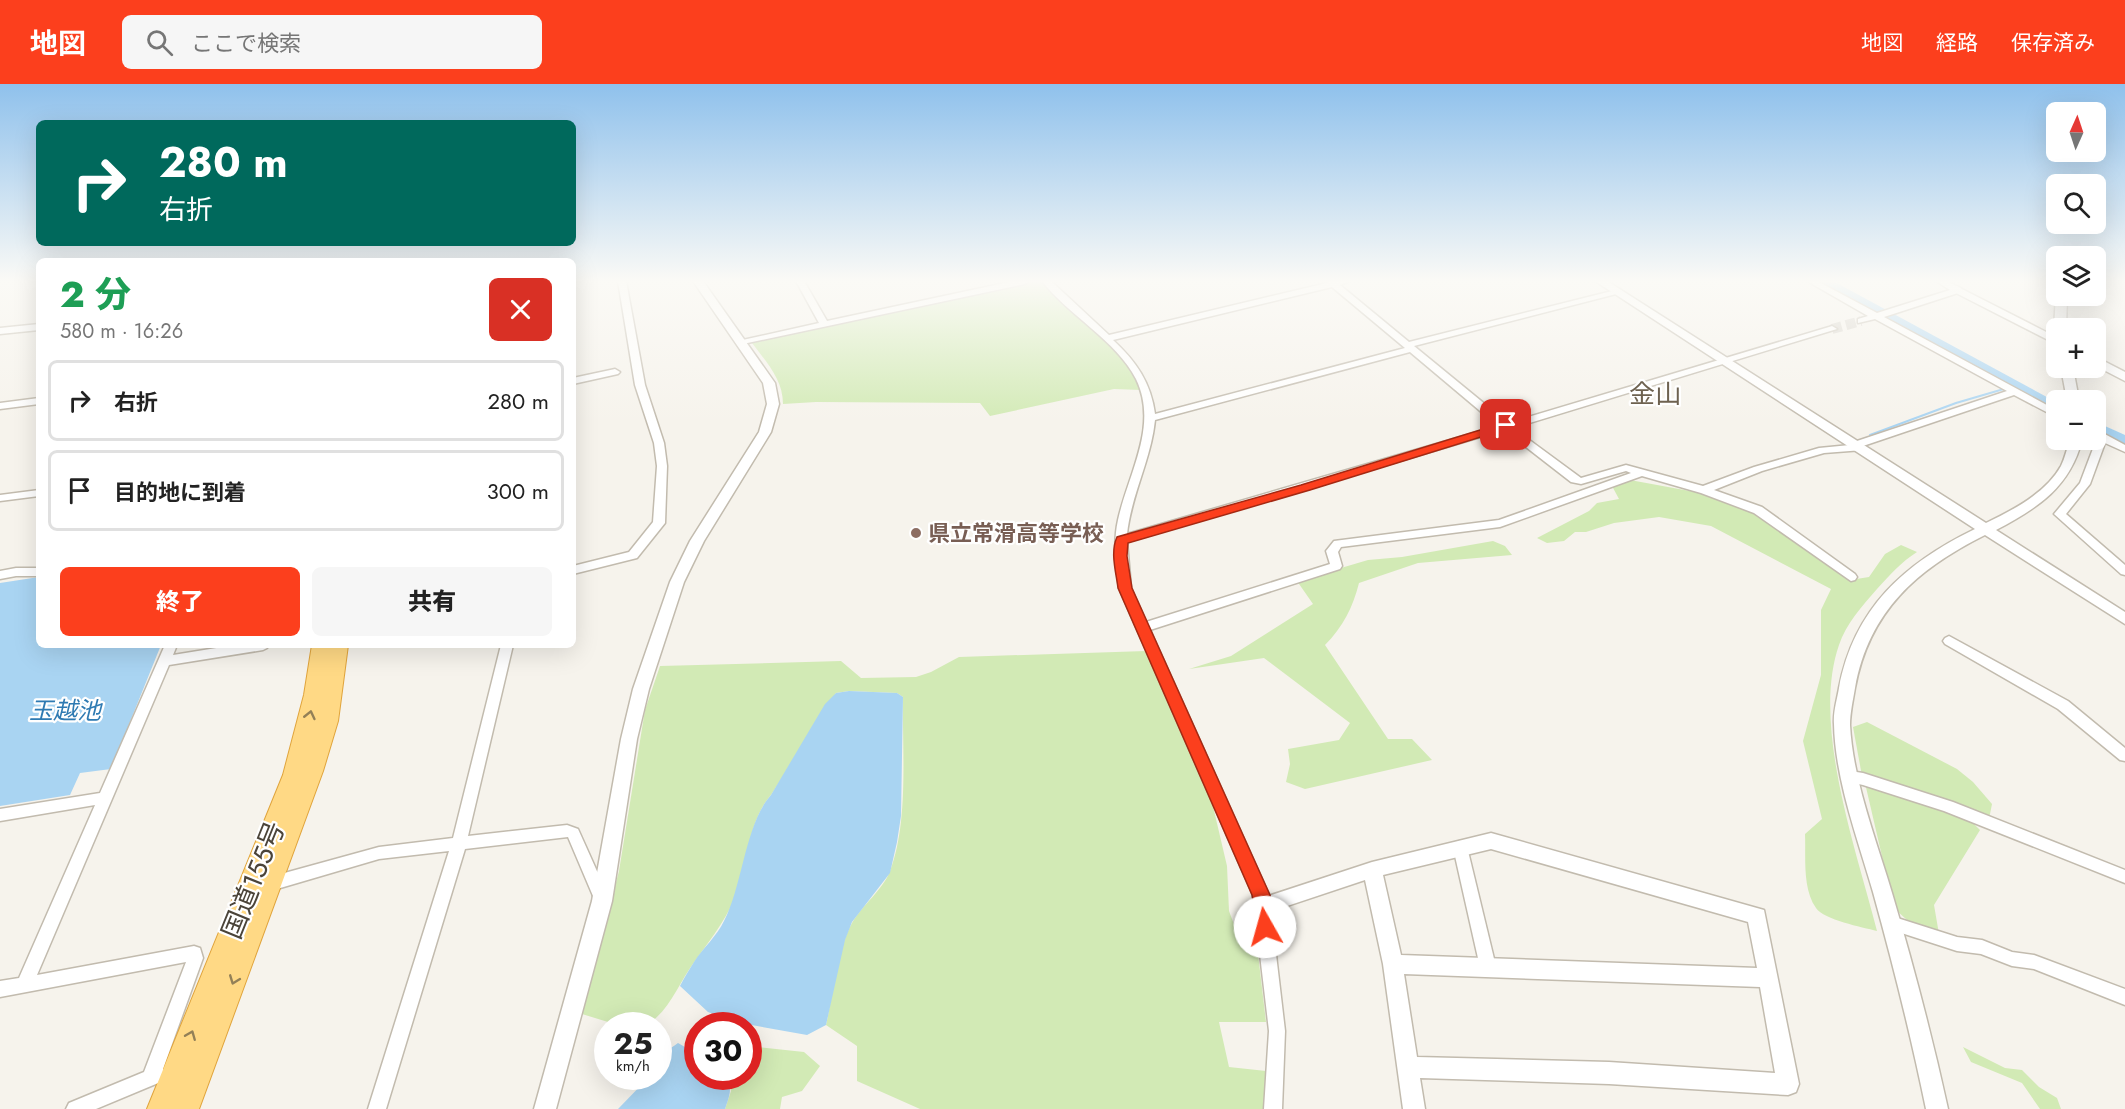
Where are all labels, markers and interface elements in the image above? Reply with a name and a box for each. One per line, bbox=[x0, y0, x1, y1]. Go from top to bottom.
search box bbox=[122, 15, 542, 69]
text: 地図 bbox=[30, 23, 86, 64]
icon: search bbox=[143, 26, 176, 59]
text: ここで検索 bbox=[191, 27, 301, 59]
text: 地図 bbox=[1861, 28, 1903, 58]
text: 経路 bbox=[1936, 28, 1978, 58]
text: 保存済み bbox=[2011, 28, 2095, 58]
north arrow bbox=[2046, 102, 2106, 162]
map controls bbox=[2046, 102, 2106, 450]
text: 280 m bbox=[159, 132, 288, 193]
icon: right bbox=[60, 144, 138, 222]
button: search bbox=[2046, 174, 2106, 234]
text: 右折 bbox=[159, 190, 213, 229]
button: layers bbox=[2046, 246, 2106, 306]
text: 2 分 bbox=[60, 268, 131, 320]
button: close bbox=[489, 278, 552, 341]
text: 580 m · 16:26 bbox=[60, 317, 183, 346]
button: + bbox=[2046, 318, 2106, 378]
district label: 金山 bbox=[1629, 375, 1681, 413]
icon: right bbox=[63, 384, 96, 417]
text: 280 m bbox=[488, 385, 549, 417]
text: 右折 bbox=[114, 386, 158, 418]
button: − bbox=[2046, 390, 2106, 450]
pin bbox=[1480, 399, 1531, 450]
icon: arrive bbox=[1489, 408, 1522, 441]
icon: arrive bbox=[63, 474, 96, 507]
text: 300 m bbox=[487, 475, 549, 507]
text: 目的地に到着 bbox=[114, 476, 246, 508]
place label: 県立常滑高等学校 bbox=[928, 517, 1104, 549]
marker: 県立常滑高等学校 bbox=[909, 526, 923, 540]
button: 終了 bbox=[60, 567, 300, 636]
button: 共有 bbox=[312, 567, 552, 636]
water label: 玉越池 bbox=[29, 693, 103, 728]
one-way arrow bbox=[303, 710, 316, 720]
street label: 国道155号 bbox=[212, 815, 294, 945]
position arrow bbox=[1233, 895, 1297, 959]
one-way arrow bbox=[228, 974, 241, 985]
speed limit sign: 30 bbox=[684, 1012, 762, 1090]
text: 25 bbox=[613, 1022, 653, 1065]
one-way arrow bbox=[184, 1030, 196, 1041]
text: km/h bbox=[616, 1055, 650, 1077]

